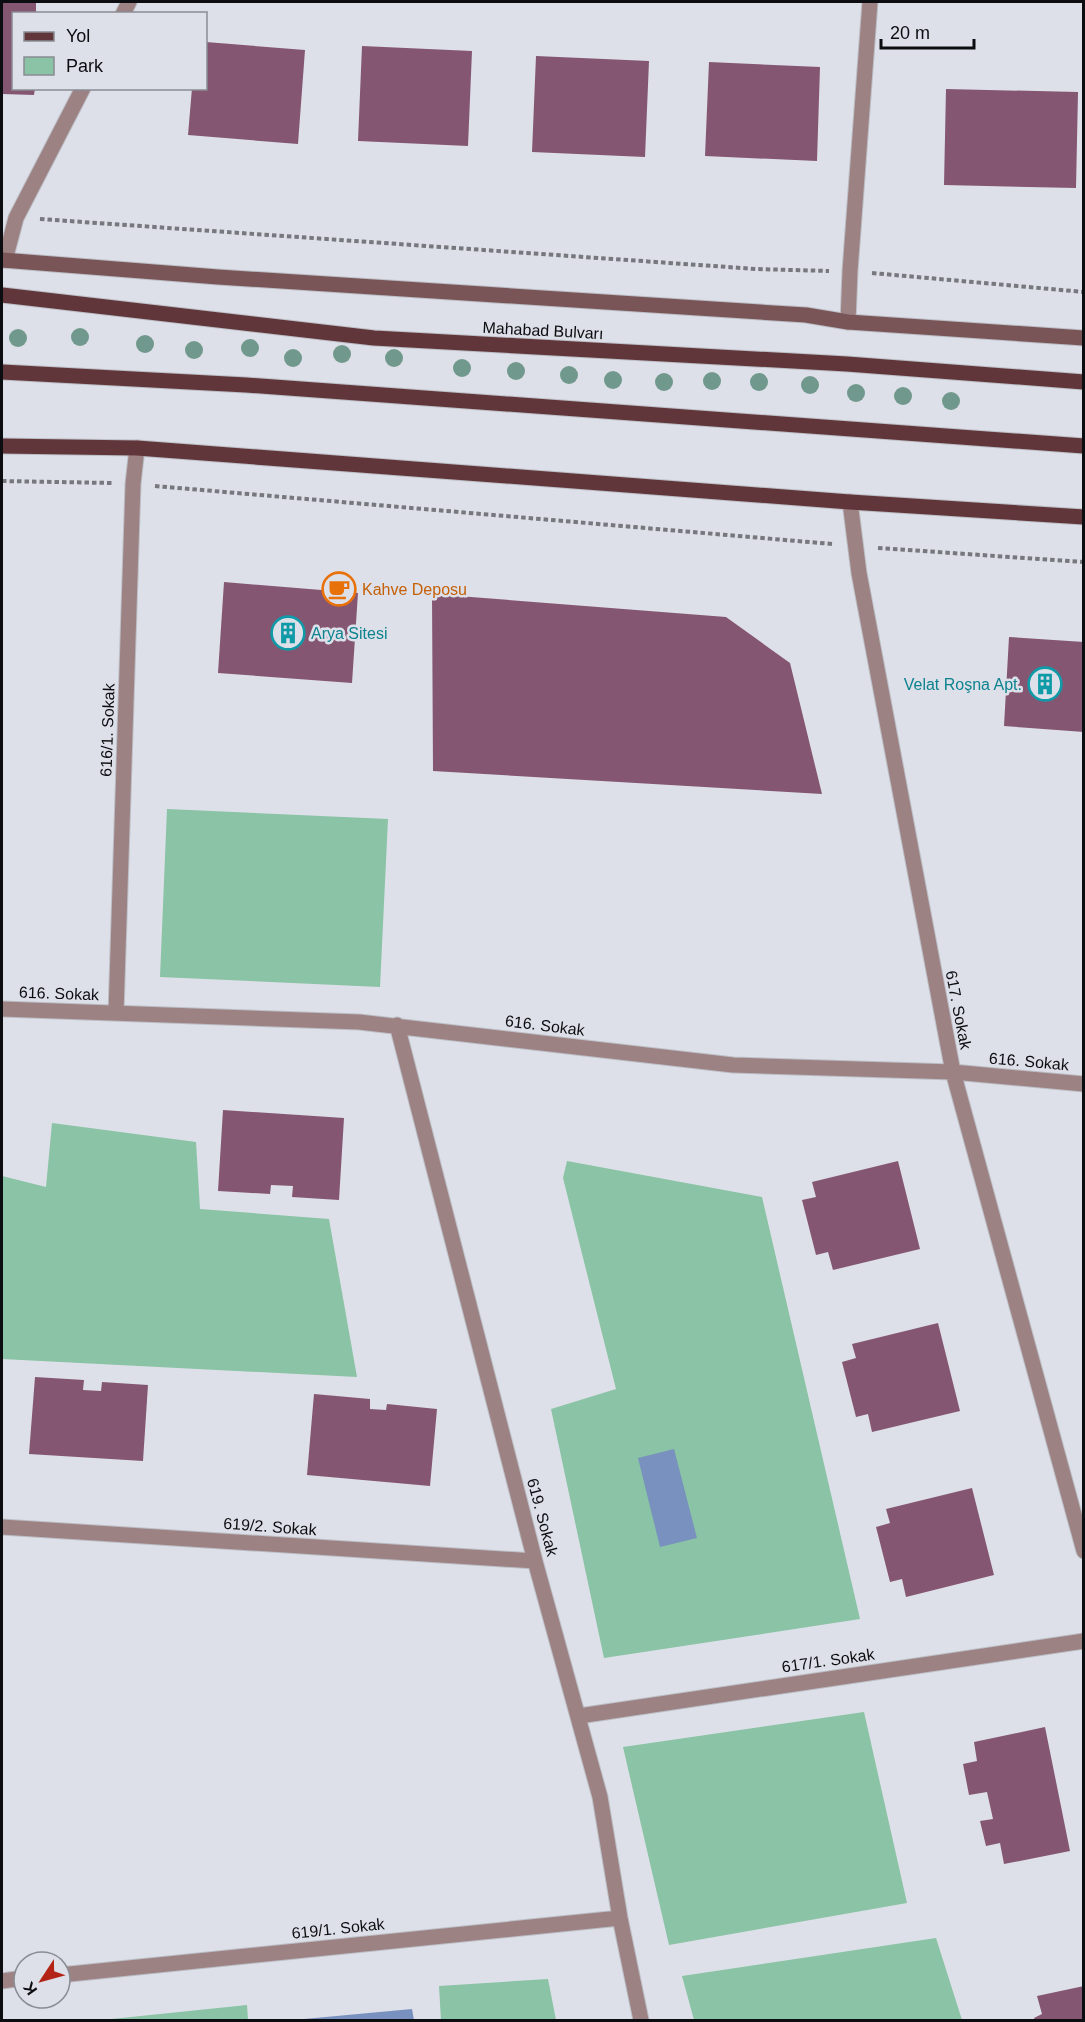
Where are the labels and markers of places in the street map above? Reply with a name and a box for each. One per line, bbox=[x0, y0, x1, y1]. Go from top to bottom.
cafe icon: Kahve Deposu bbox=[321, 571, 357, 607]
place label: Kahve Deposu bbox=[362, 581, 467, 598]
building icon: Arya Sitesi bbox=[270, 615, 306, 651]
place label: Arya Sitesi bbox=[311, 625, 387, 642]
building icon: Velat Roşna Apt. bbox=[1027, 666, 1063, 702]
place label: Velat Roşna Apt. bbox=[904, 676, 1022, 693]

